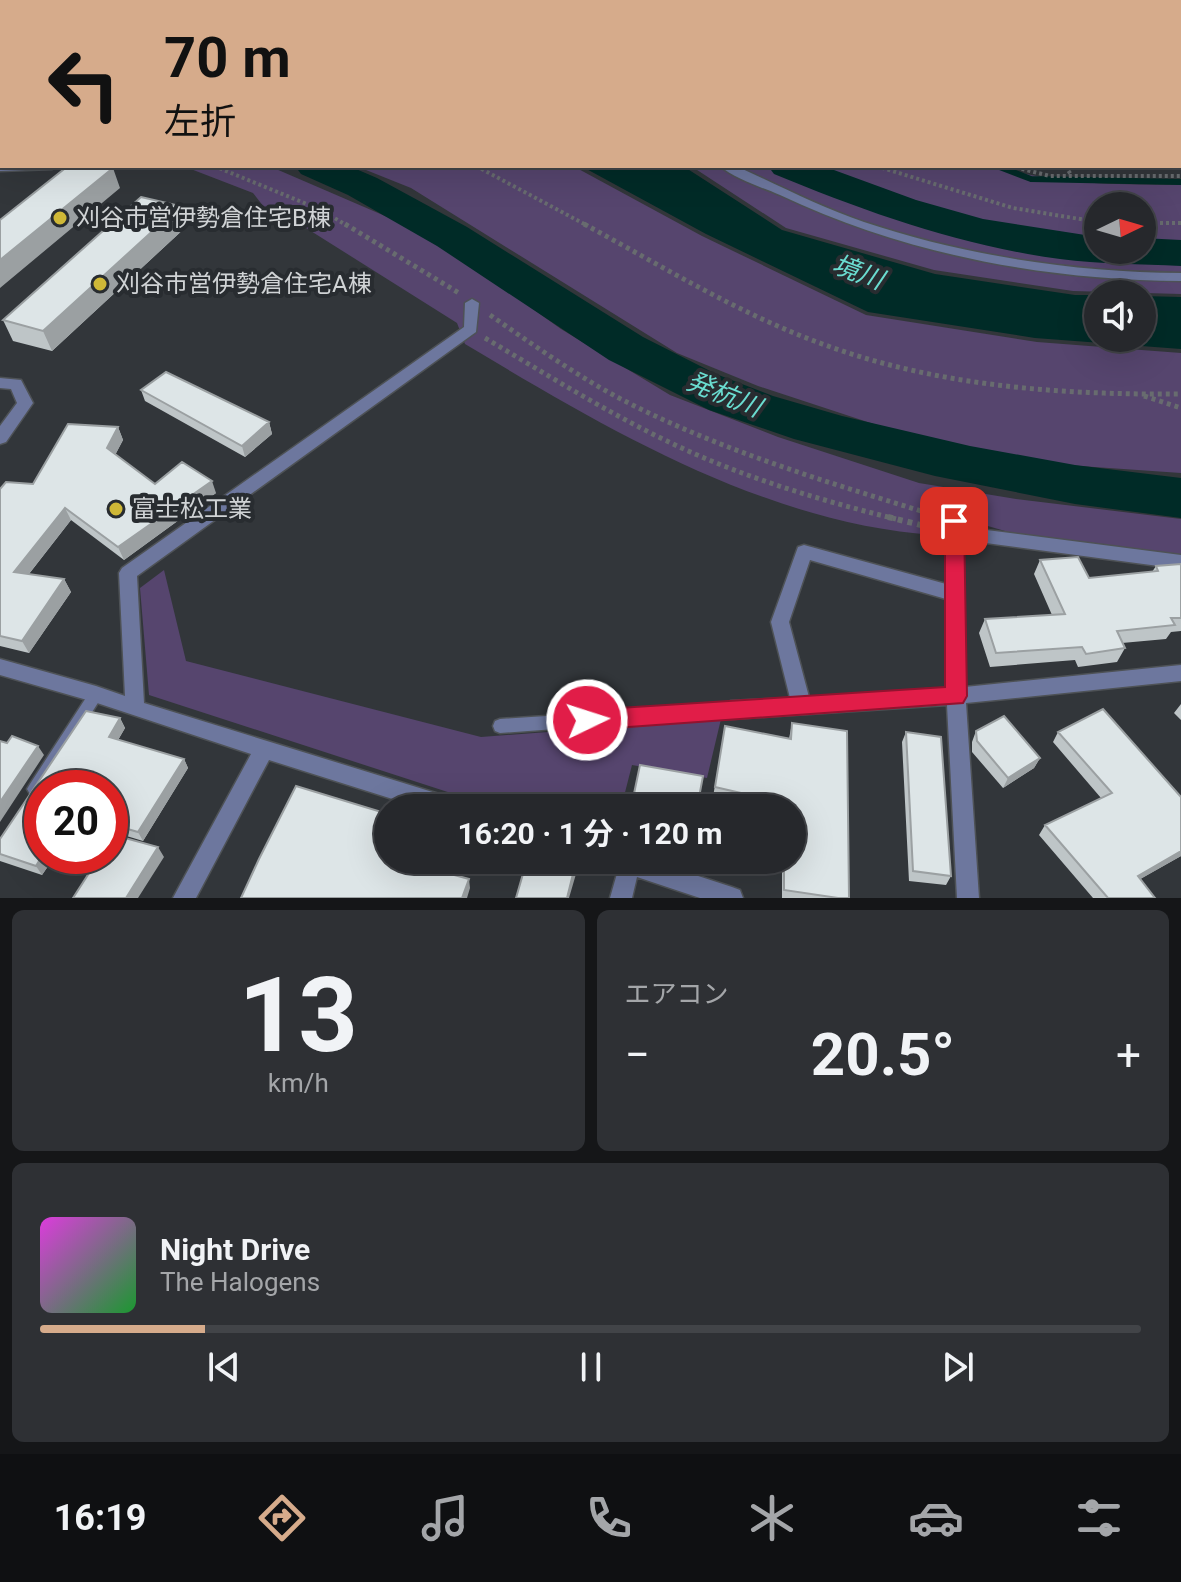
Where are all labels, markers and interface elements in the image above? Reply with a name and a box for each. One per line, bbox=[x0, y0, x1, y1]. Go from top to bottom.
text: 70 m bbox=[164, 25, 291, 91]
icon: left bbox=[32, 32, 136, 136]
text: 左折 bbox=[164, 101, 236, 143]
north arrow bbox=[1084, 192, 1156, 264]
map controls bbox=[1084, 192, 1156, 352]
place label: 刈谷市営伊勢倉住宅B棟 bbox=[76, 204, 331, 232]
marker: 刈谷市営伊勢倉住宅B棟 bbox=[51, 209, 69, 227]
water label: 境川 bbox=[828, 249, 890, 296]
place label: 刈谷市営伊勢倉住宅A棟 bbox=[116, 270, 372, 298]
marker: 刈谷市営伊勢倉住宅A棟 bbox=[91, 275, 109, 293]
button: sound bbox=[1084, 280, 1156, 352]
water label: 発杭川 bbox=[682, 365, 769, 424]
pin bbox=[920, 487, 988, 555]
place label: 富士松工業 bbox=[132, 495, 252, 523]
icon: arrive bbox=[932, 499, 976, 543]
marker: 富士松工業 bbox=[107, 500, 125, 518]
position arrow bbox=[545, 678, 629, 762]
speed limit sign: 20 bbox=[24, 770, 128, 874]
text: 16:20 · 1 分 · 120 m bbox=[458, 816, 722, 851]
text: 13 bbox=[239, 955, 358, 1076]
text: エアコン bbox=[625, 979, 729, 1009]
text: 20.5° bbox=[811, 1019, 955, 1090]
text: − bbox=[625, 1029, 650, 1081]
text: + bbox=[1116, 1029, 1141, 1081]
text: km/h bbox=[268, 1068, 329, 1098]
text: Night Drive bbox=[160, 1232, 310, 1267]
text: The Halogens bbox=[160, 1267, 320, 1297]
icon: previous bbox=[202, 1345, 246, 1389]
icon: pause bbox=[569, 1345, 613, 1389]
icon: next bbox=[936, 1345, 980, 1389]
icon: directions bbox=[254, 1490, 310, 1546]
icon: music bbox=[417, 1490, 473, 1546]
icon: phone bbox=[581, 1490, 637, 1546]
icon: climate bbox=[744, 1490, 800, 1546]
icon: car bbox=[908, 1490, 964, 1546]
icon: filters bbox=[1071, 1490, 1127, 1546]
text: 16:19 bbox=[54, 1497, 146, 1539]

